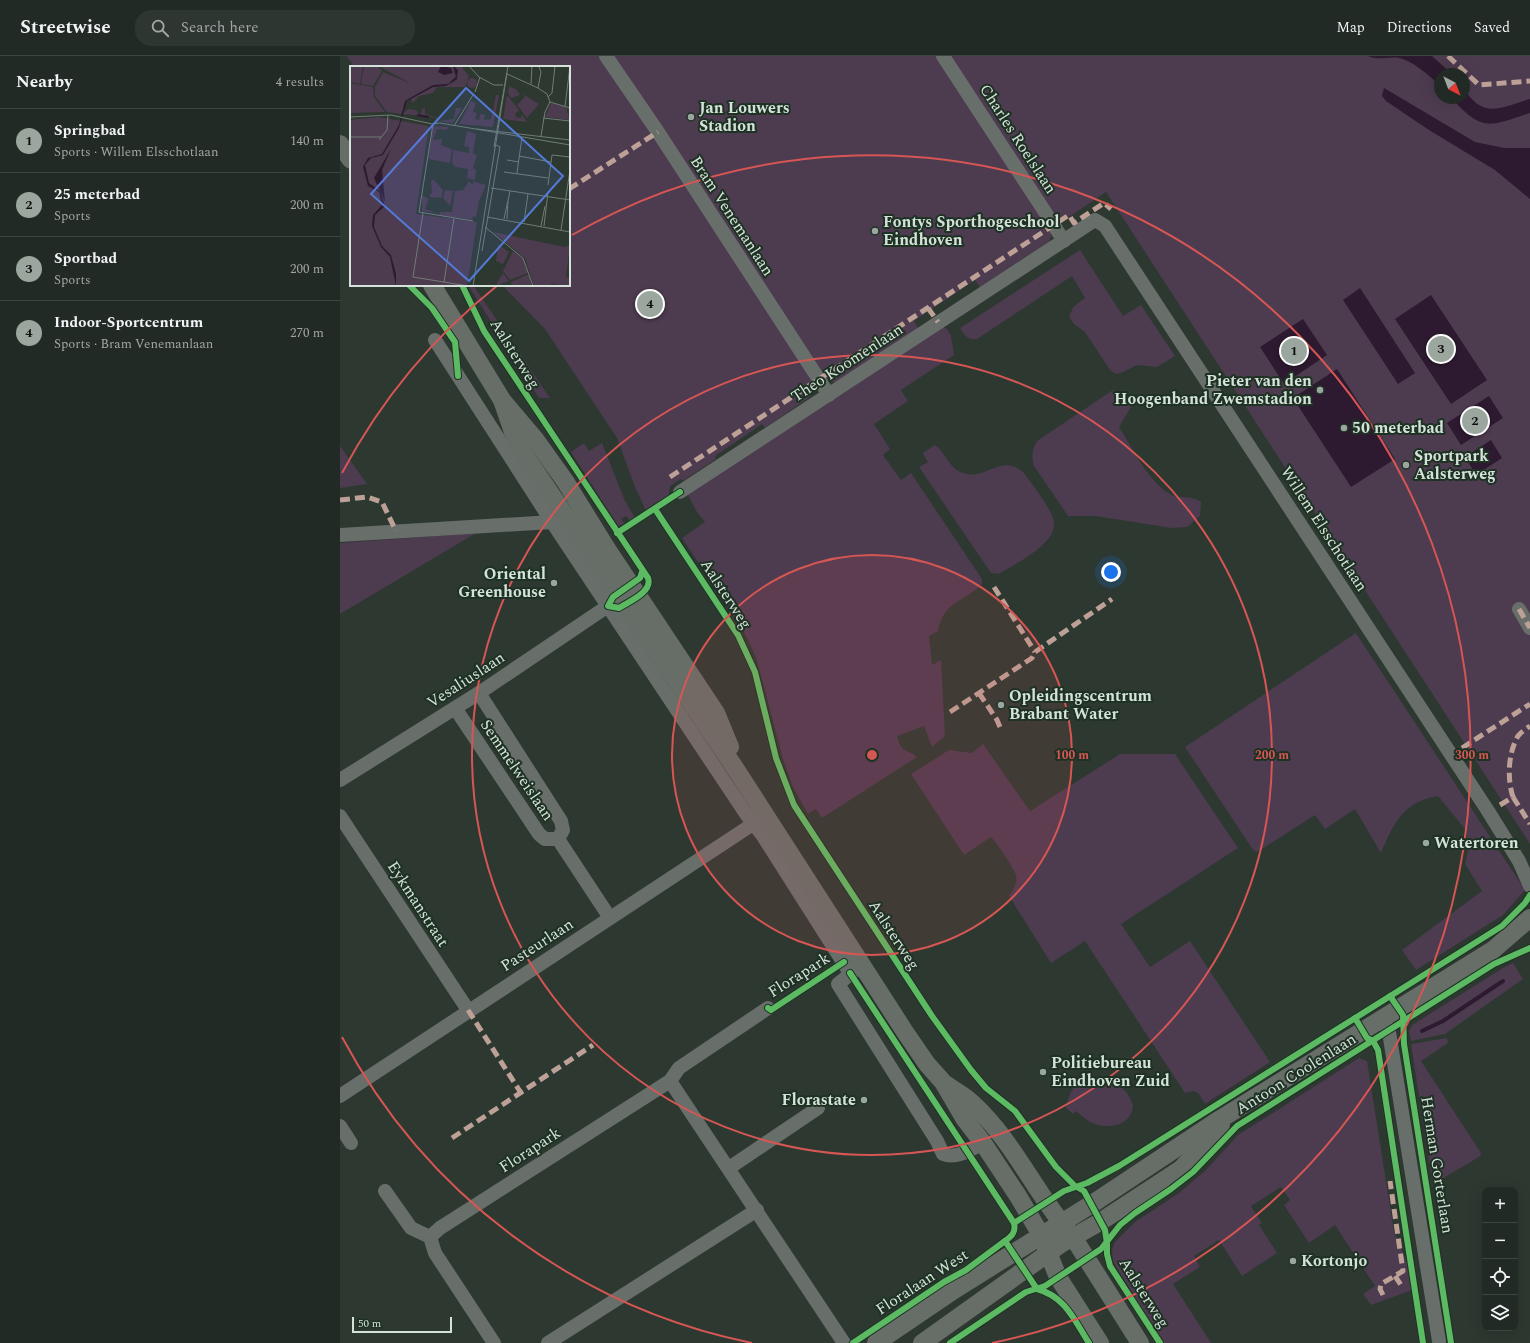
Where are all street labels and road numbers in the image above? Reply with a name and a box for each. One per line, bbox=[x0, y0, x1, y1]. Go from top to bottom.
street label: Charles Roelslaan bbox=[973, 79, 1063, 199]
street label: Bram Venemanlaan bbox=[684, 151, 780, 281]
street label: Aalsterweg bbox=[484, 314, 546, 394]
street label: Theo Koomenlaan bbox=[786, 318, 908, 408]
street label: Willem Elsschotlaan bbox=[1274, 462, 1374, 596]
street label: Aalsterweg bbox=[694, 554, 758, 634]
street label: Vesaliuslaan bbox=[422, 646, 510, 714]
street label: Semmelweislaan bbox=[474, 714, 560, 826]
street label: Eykmanstraat bbox=[381, 856, 455, 952]
street label: Aalsterweg bbox=[862, 895, 926, 975]
street label: Pasteurlaan bbox=[496, 912, 578, 978]
street label: Florapark bbox=[763, 946, 835, 1004]
street label: Antoon Coolenlaan bbox=[1231, 1027, 1361, 1121]
street label: Herman Gorterlaan bbox=[1414, 1095, 1460, 1235]
street label: Florapark bbox=[494, 1121, 566, 1179]
street label: Floralaan West bbox=[871, 1243, 973, 1321]
street label: Aalsterweg bbox=[1113, 1253, 1175, 1333]

